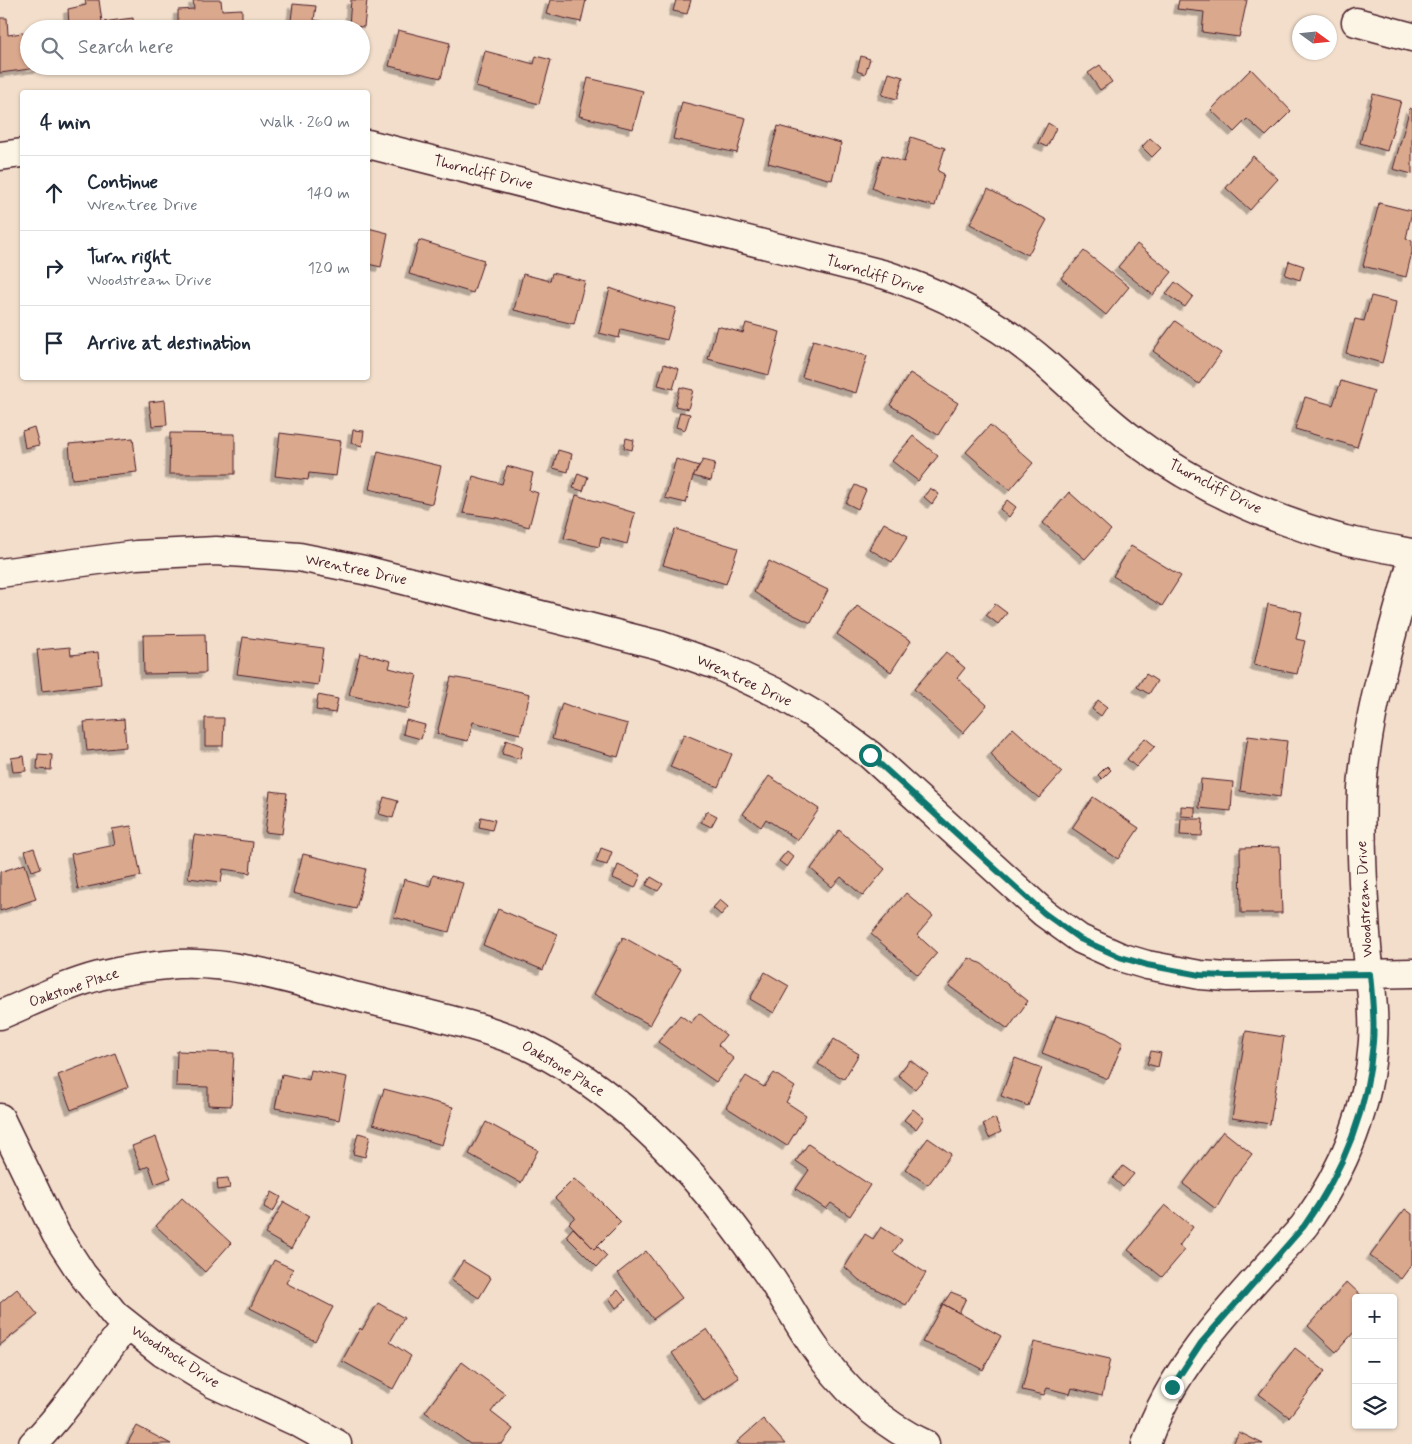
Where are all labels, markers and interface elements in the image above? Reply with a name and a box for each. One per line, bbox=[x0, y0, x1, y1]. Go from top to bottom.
north arrow bbox=[1292, 15, 1337, 60]
search box bbox=[20, 20, 370, 75]
icon: search bbox=[38, 34, 66, 62]
text: Search here bbox=[78, 35, 174, 60]
text: 4 min bbox=[40, 109, 91, 137]
text: Walk · 260 m bbox=[260, 112, 350, 133]
street label: Thorncliff Drive bbox=[431, 151, 535, 195]
text: Continue bbox=[87, 170, 158, 195]
icon: ahead bbox=[40, 179, 68, 207]
text: 140 m bbox=[306, 183, 350, 204]
text: Wrentree Drive bbox=[87, 195, 197, 216]
text: Turn right bbox=[87, 245, 171, 270]
street label: Thorncliff Drive bbox=[823, 250, 927, 300]
icon: right bbox=[40, 254, 68, 282]
text: 120 m bbox=[308, 258, 350, 279]
text: Woodstream Drive bbox=[87, 270, 212, 291]
icon: arrive bbox=[40, 329, 68, 357]
text: Arrive at destination bbox=[87, 331, 251, 356]
street label: Thorncliff Drive bbox=[1165, 455, 1265, 519]
street label: Wrentree Drive bbox=[303, 549, 409, 591]
street label: Wrentree Drive bbox=[693, 650, 795, 712]
route start bbox=[859, 744, 882, 767]
street label: Woodstream Drive bbox=[1352, 840, 1378, 958]
street label: Oakstone Place bbox=[26, 963, 122, 1013]
street label: Oakstone Place bbox=[518, 1036, 608, 1102]
map controls bbox=[1352, 1294, 1397, 1429]
button: + bbox=[1352, 1294, 1397, 1339]
street label: Woodstock Drive bbox=[127, 1321, 223, 1393]
button: − bbox=[1352, 1339, 1397, 1384]
route end bbox=[1161, 1376, 1184, 1399]
button: layers bbox=[1352, 1384, 1397, 1429]

